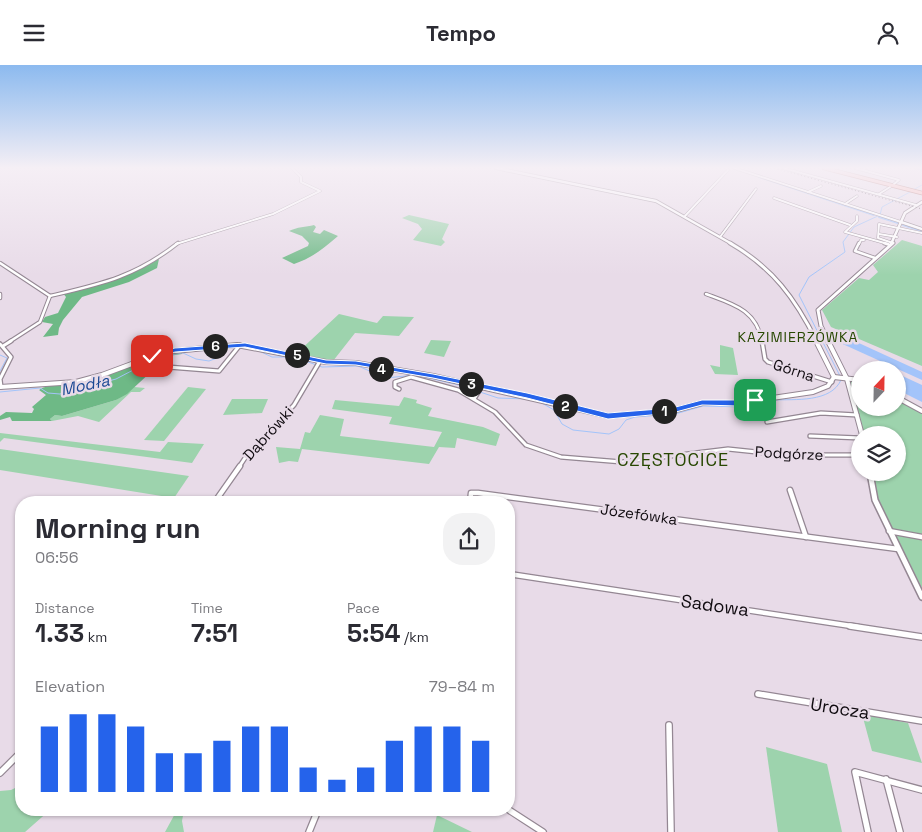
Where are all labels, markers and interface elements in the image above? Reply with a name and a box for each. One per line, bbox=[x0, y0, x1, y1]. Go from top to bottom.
icon: menu bbox=[20, 19, 48, 47]
text: Tempo bbox=[426, 19, 496, 47]
icon: person bbox=[874, 19, 902, 47]
district label: KAZIMIERZÓWKA bbox=[738, 328, 858, 346]
pin: 6 bbox=[202, 333, 228, 359]
pin bbox=[131, 335, 173, 377]
text: 6 bbox=[211, 337, 220, 355]
icon: check bbox=[138, 342, 166, 370]
pin: 5 bbox=[284, 343, 310, 367]
text: 5 bbox=[293, 346, 302, 364]
street label: Górna bbox=[771, 354, 818, 386]
pin: 4 bbox=[368, 357, 394, 381]
text: 4 bbox=[377, 360, 386, 378]
north arrow bbox=[851, 361, 906, 416]
map controls bbox=[851, 361, 906, 481]
water label: Modła bbox=[59, 369, 112, 400]
pin: 3 bbox=[458, 371, 484, 397]
text: 3 bbox=[467, 375, 476, 393]
pin bbox=[734, 379, 776, 421]
icon: arrive bbox=[741, 386, 769, 414]
pin: 2 bbox=[552, 393, 578, 419]
text: 2 bbox=[561, 397, 570, 415]
pin: 1 bbox=[652, 399, 676, 423]
street label: Dąbrówki bbox=[239, 402, 297, 464]
text: 1 bbox=[661, 402, 668, 420]
button: layers bbox=[851, 426, 906, 481]
street label: Podgórze bbox=[754, 442, 824, 464]
district label: CZĘSTOCICE bbox=[617, 448, 729, 471]
street label: Józefówka bbox=[599, 499, 679, 529]
text: Morning run bbox=[35, 510, 200, 546]
button: share bbox=[443, 513, 495, 565]
text: 06:56 bbox=[35, 547, 78, 568]
street label: Sadowa bbox=[680, 589, 750, 621]
text: Distance bbox=[35, 599, 95, 617]
text: Time bbox=[191, 599, 223, 617]
text: Pace bbox=[347, 599, 380, 617]
text: 1.33 bbox=[35, 617, 84, 649]
text: 7:51 bbox=[191, 617, 238, 649]
text: 5:54 bbox=[347, 617, 400, 649]
text: km bbox=[84, 628, 107, 646]
text: /km bbox=[400, 628, 429, 646]
text: Elevation bbox=[35, 676, 105, 697]
text: 79–84 m bbox=[429, 676, 495, 697]
street label: Urocza bbox=[809, 692, 871, 724]

